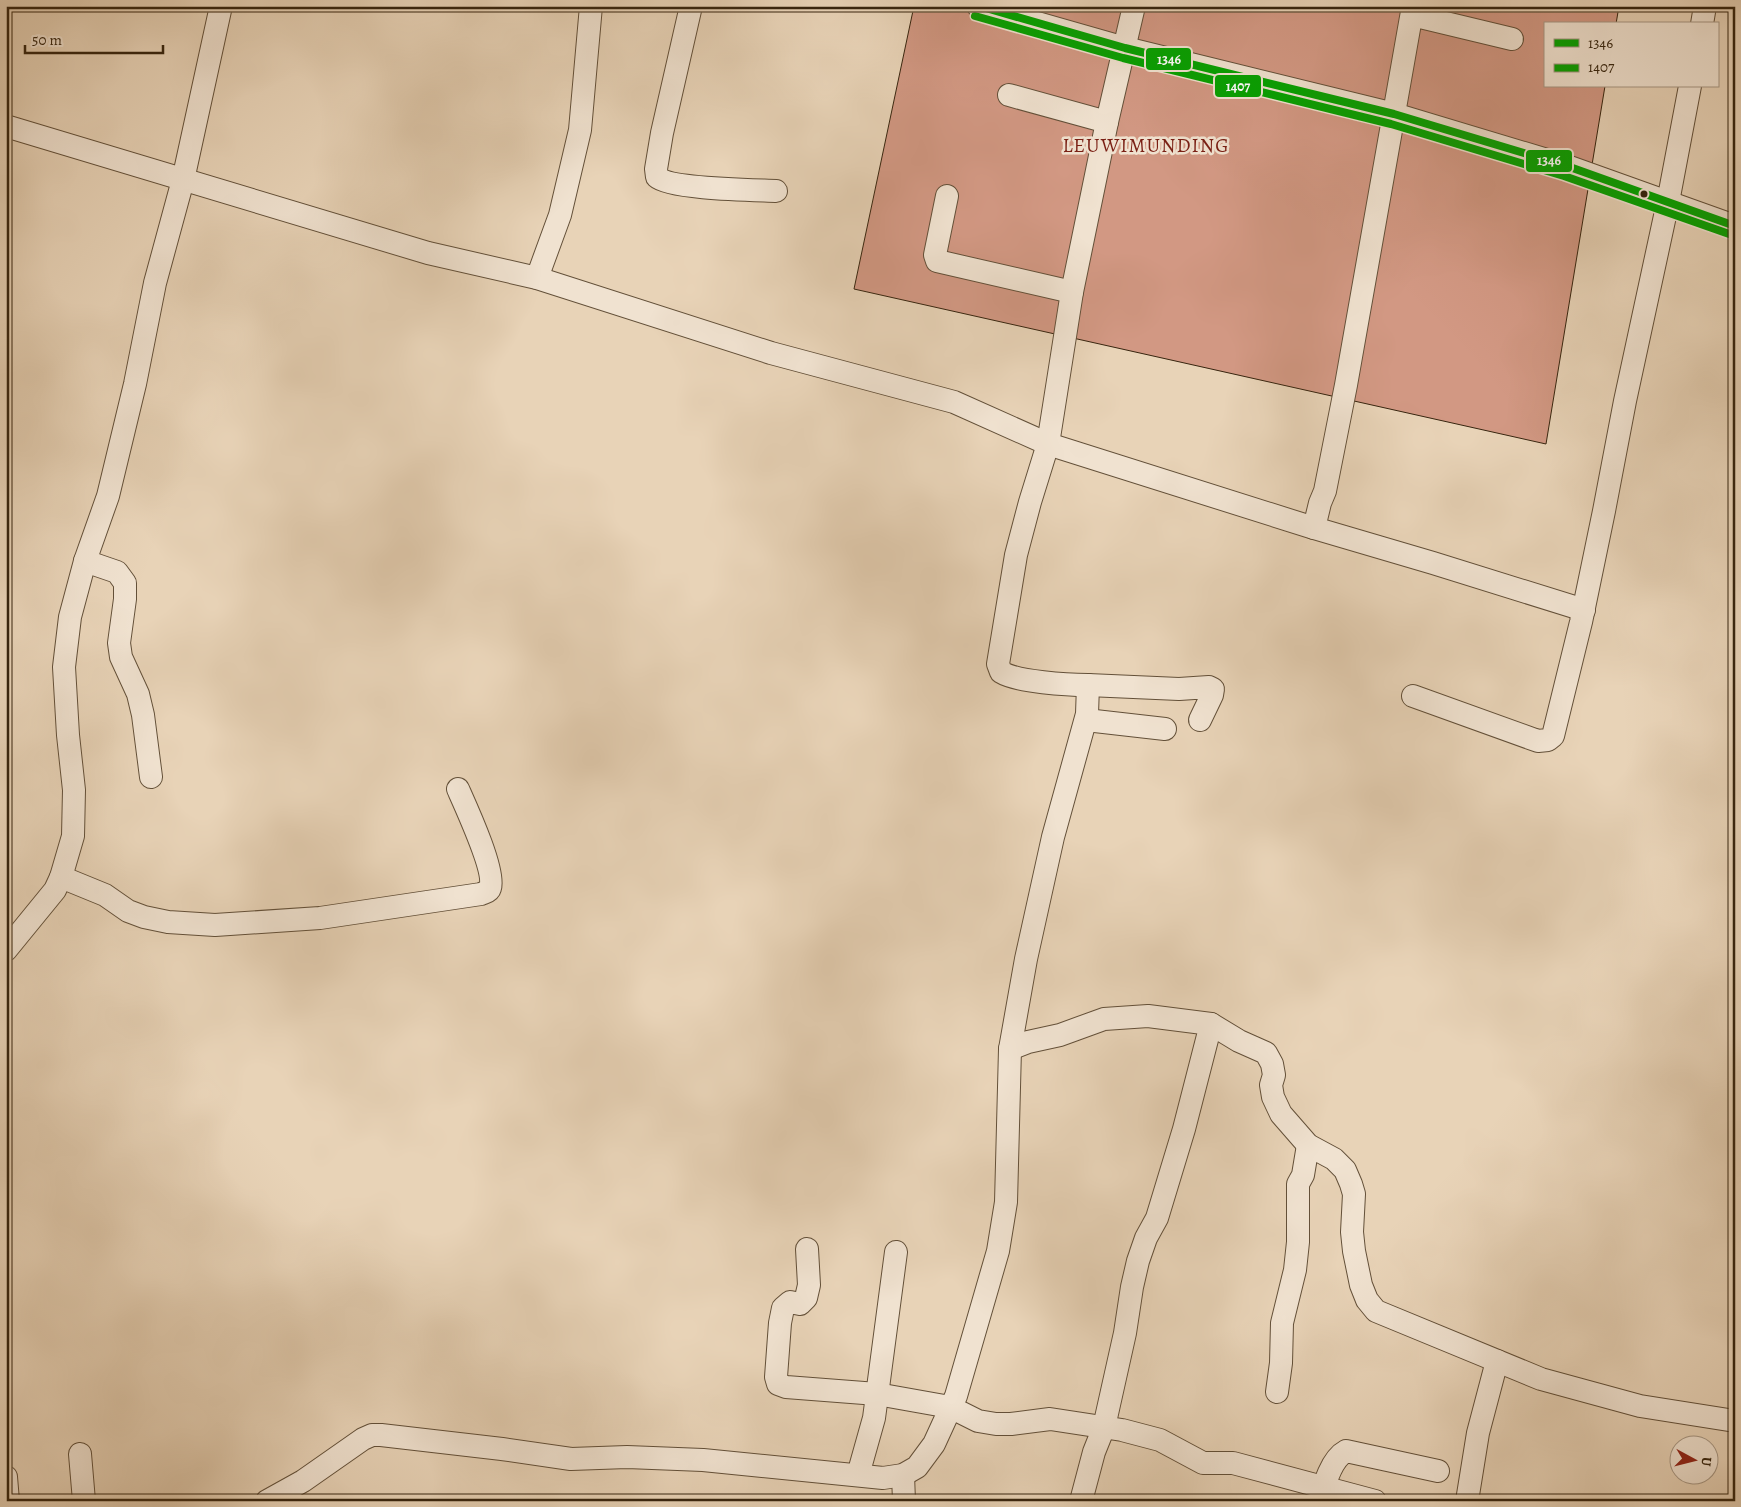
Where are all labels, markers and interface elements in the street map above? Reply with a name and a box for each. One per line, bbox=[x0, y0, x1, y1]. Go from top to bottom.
scale bar bbox=[25, 22, 162, 54]
legend bbox=[1544, 22, 1718, 88]
text: 50 m bbox=[32, 30, 62, 50]
text: 1346 bbox=[1588, 33, 1613, 53]
line badge: 1346 bbox=[1145, 47, 1192, 71]
text: 1346 bbox=[1157, 50, 1182, 69]
text: 1407 bbox=[1588, 57, 1615, 77]
line badge: 1407 bbox=[1214, 74, 1262, 98]
text: 1407 bbox=[1226, 77, 1250, 96]
district label: LEUWIMUNDING bbox=[1063, 132, 1229, 159]
line badge: 1346 bbox=[1525, 149, 1573, 173]
text: 1346 bbox=[1537, 151, 1562, 170]
unlabelled marker bbox=[1639, 189, 1649, 199]
north arrow bbox=[1668, 1434, 1718, 1484]
text: U bbox=[1696, 1456, 1716, 1467]

